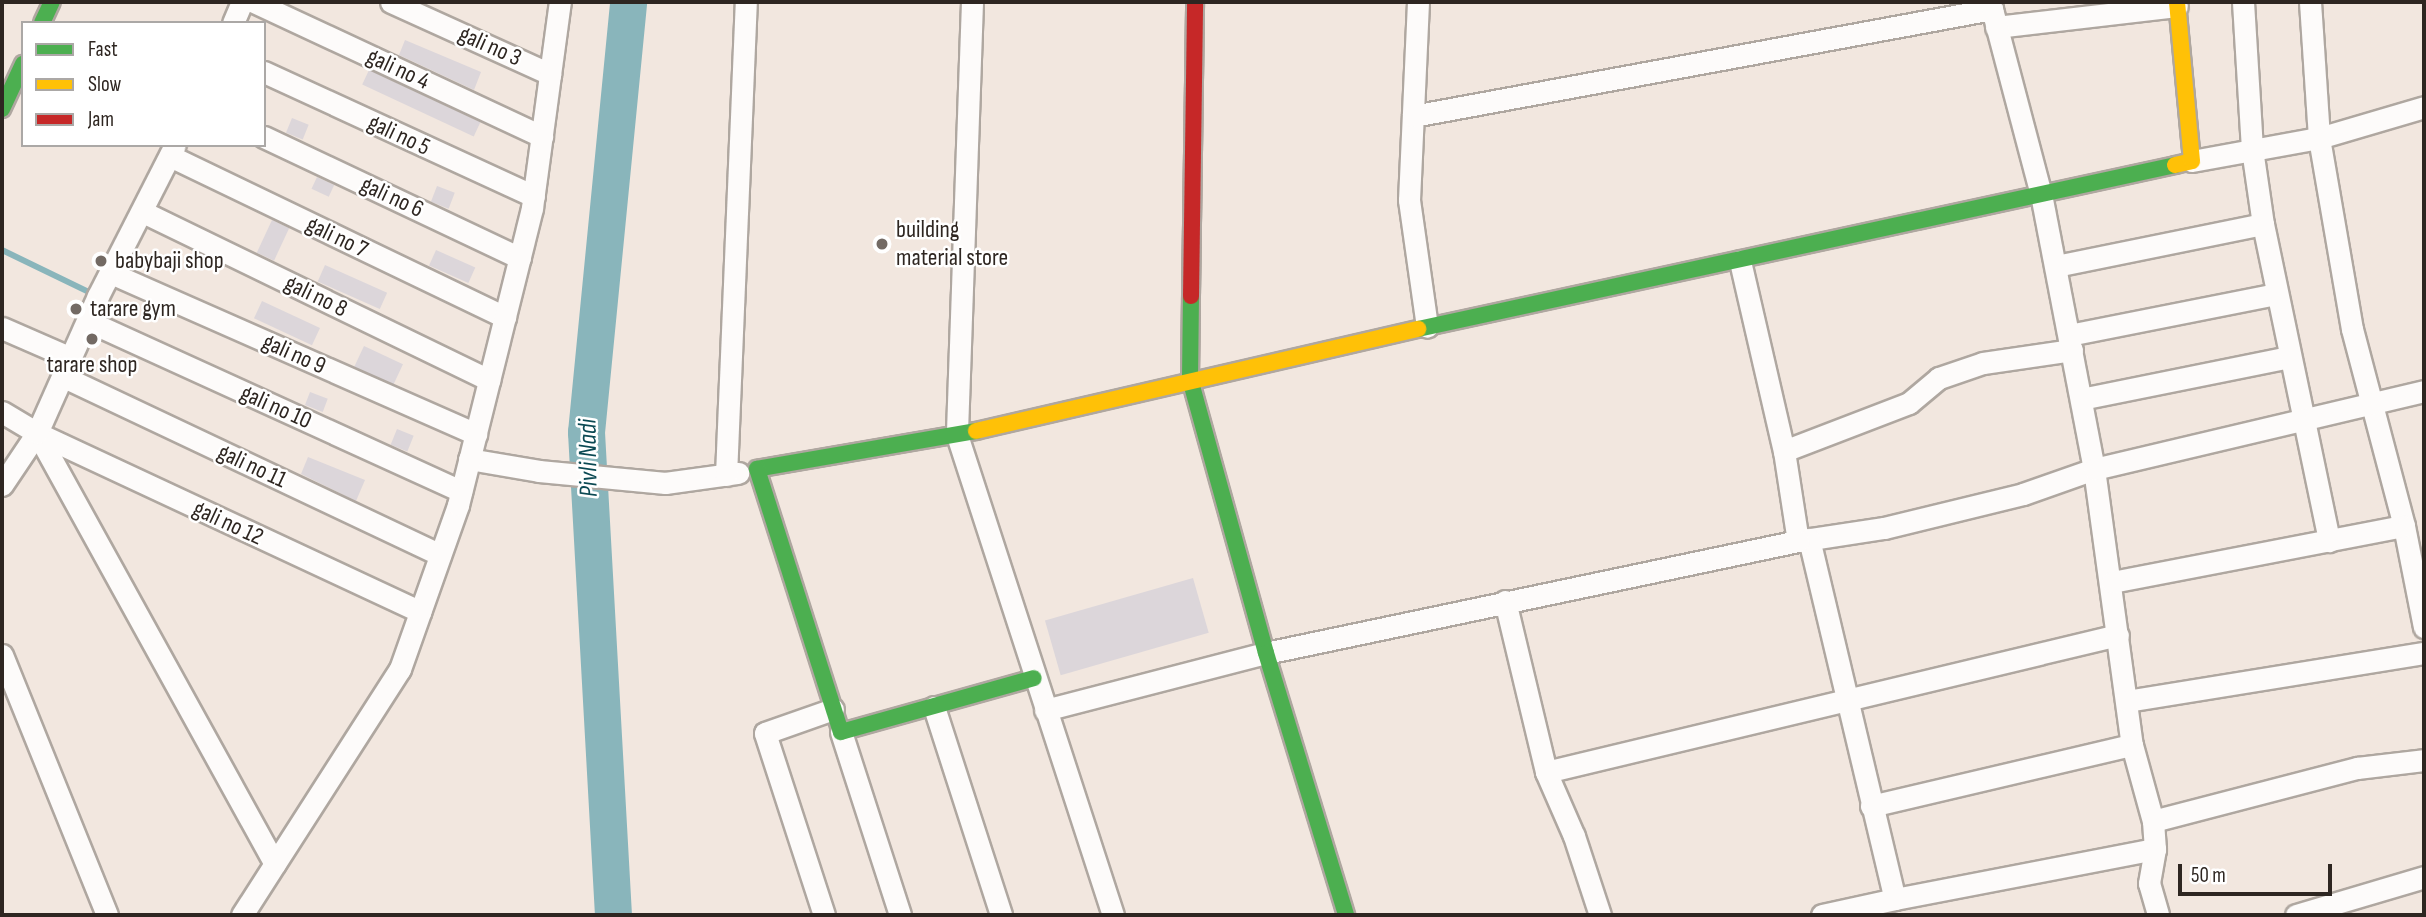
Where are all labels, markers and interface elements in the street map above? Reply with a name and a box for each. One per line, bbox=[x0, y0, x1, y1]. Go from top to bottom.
street label: gali no 3 bbox=[454, 19, 526, 73]
legend bbox=[21, 21, 266, 147]
text: Fast bbox=[88, 37, 118, 62]
street label: gali no 4 bbox=[362, 42, 434, 96]
text: Slow bbox=[88, 72, 121, 97]
text: Jam bbox=[88, 107, 114, 132]
street label: gali no 5 bbox=[363, 108, 435, 162]
street label: gali no 6 bbox=[356, 170, 428, 224]
street label: gali no 7 bbox=[301, 210, 373, 264]
place label: building material store bbox=[896, 216, 1008, 272]
marker: building material store bbox=[874, 236, 890, 252]
place label: babybaji shop bbox=[115, 247, 224, 275]
marker: babybaji shop bbox=[93, 253, 109, 269]
street label: gali no 8 bbox=[280, 269, 352, 323]
place label: tarare gym bbox=[90, 295, 176, 323]
marker: tarare gym bbox=[68, 301, 84, 317]
street label: gali no 9 bbox=[258, 327, 330, 381]
marker: tarare shop bbox=[84, 331, 100, 347]
place label: tarare shop bbox=[47, 351, 137, 379]
street label: gali no 10 bbox=[236, 379, 316, 435]
water label: Pivli Nadi bbox=[573, 419, 605, 497]
street label: gali no 11 bbox=[213, 438, 291, 494]
street label: gali no 12 bbox=[188, 494, 268, 552]
scale bar bbox=[2181, 850, 2335, 894]
text: 50 m bbox=[2191, 863, 2226, 888]

